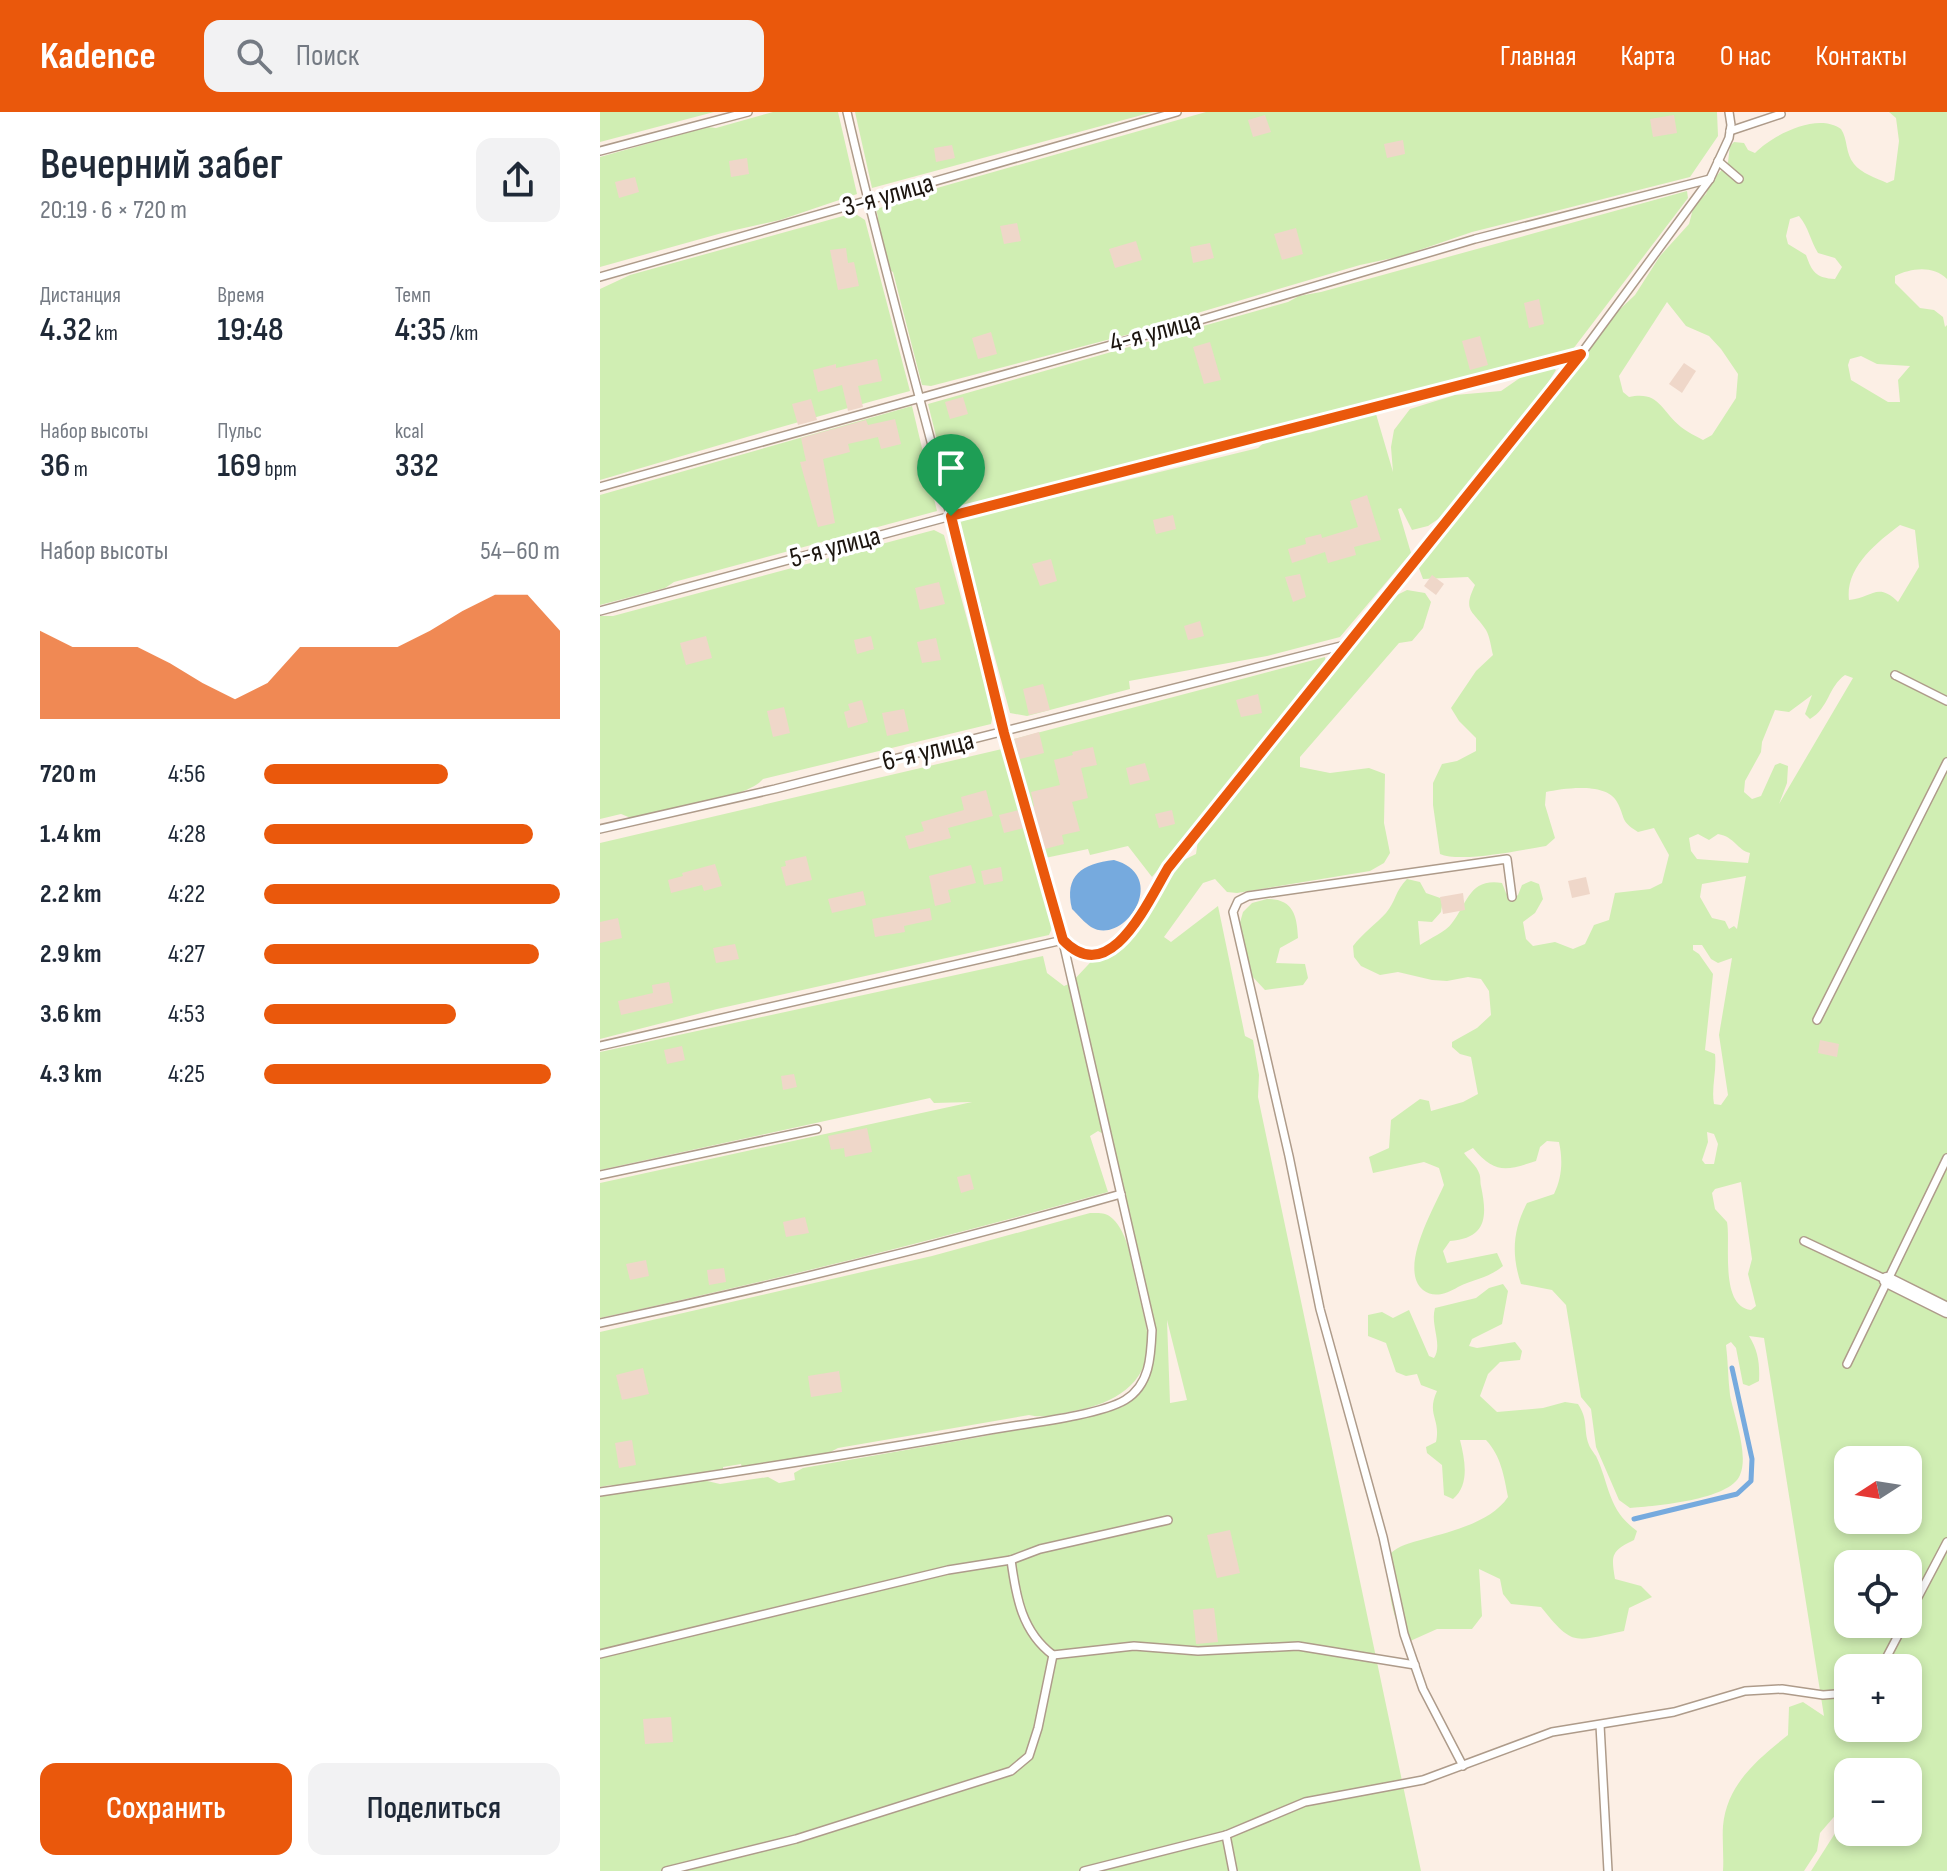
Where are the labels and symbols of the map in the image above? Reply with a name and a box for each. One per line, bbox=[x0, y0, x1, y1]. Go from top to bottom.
street label: 3-я улица bbox=[839, 166, 937, 224]
street label: 4-я улица bbox=[1106, 304, 1204, 360]
pin bbox=[917, 434, 985, 516]
street label: 5-я улица bbox=[786, 519, 884, 575]
street label: 6-я улица bbox=[879, 724, 977, 778]
north arrow bbox=[1834, 1446, 1922, 1534]

